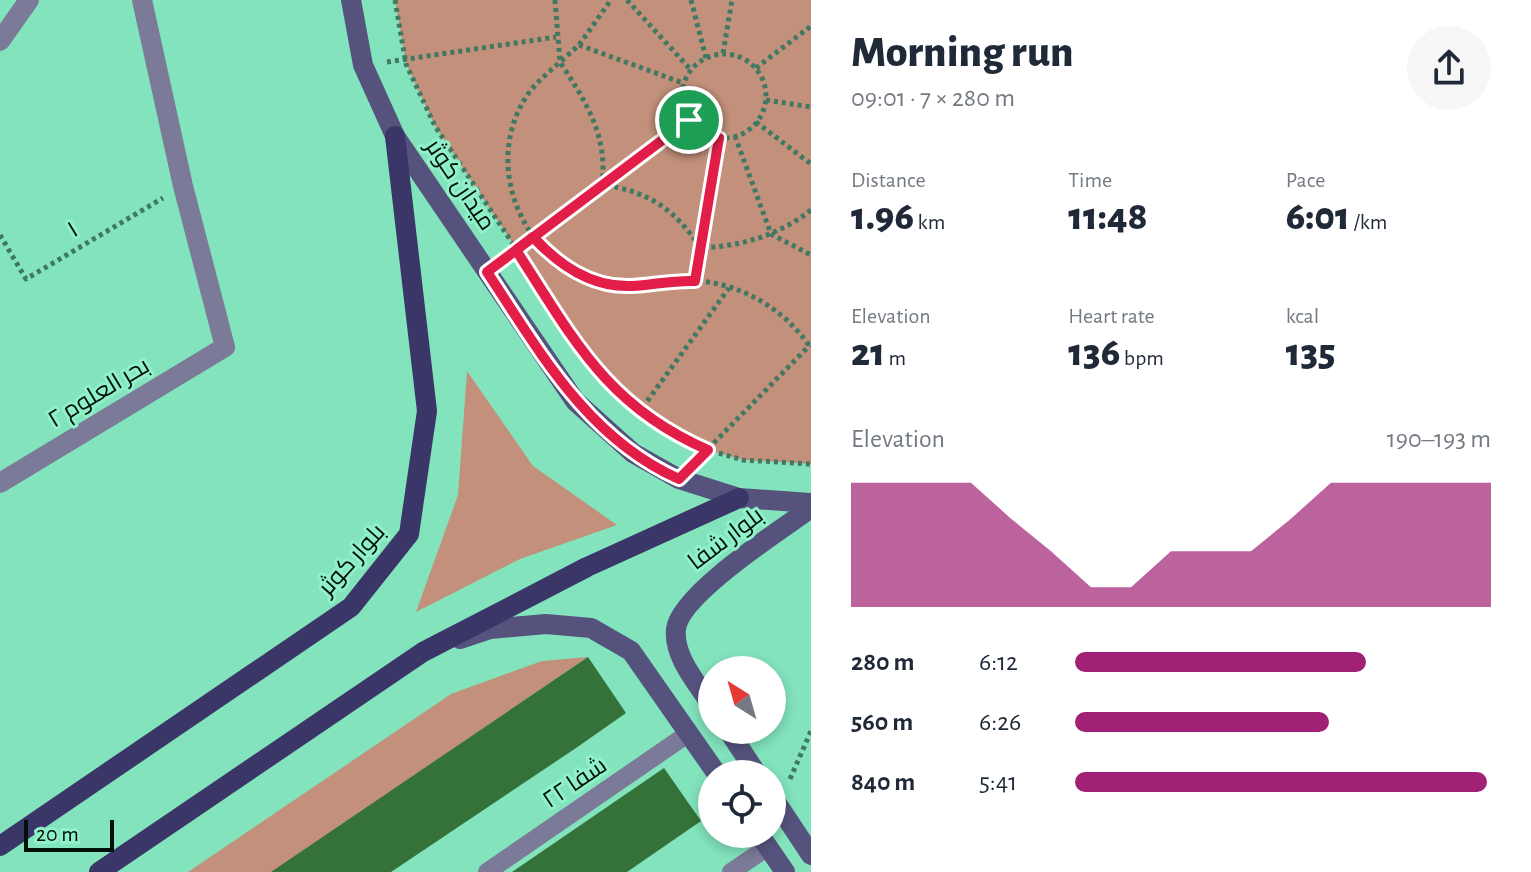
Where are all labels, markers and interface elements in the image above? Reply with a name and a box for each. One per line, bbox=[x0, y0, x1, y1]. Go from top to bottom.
button: share bbox=[1407, 26, 1491, 110]
text: Morning run bbox=[851, 31, 1074, 75]
text: 09:01 · 7 × 280 m bbox=[851, 85, 1015, 111]
pin bbox=[655, 86, 723, 154]
icon: arrive bbox=[667, 98, 711, 142]
street label: میدان کوثر bbox=[419, 133, 500, 235]
text: Distance bbox=[851, 169, 926, 191]
text: Time bbox=[1068, 169, 1112, 191]
text: Pace bbox=[1286, 169, 1325, 191]
text: 1.96 bbox=[851, 197, 914, 237]
text: 11:48 bbox=[1068, 197, 1148, 237]
text: 6:01 bbox=[1286, 197, 1350, 237]
text: km bbox=[914, 211, 945, 233]
text: /km bbox=[1350, 211, 1387, 233]
street label: ۱ bbox=[64, 218, 82, 242]
text: Elevation bbox=[851, 305, 931, 327]
text: Heart rate bbox=[1068, 305, 1155, 327]
text: kcal bbox=[1286, 305, 1319, 327]
text: 21 bbox=[851, 333, 885, 373]
text: 136 bbox=[1068, 333, 1120, 373]
text: 135 bbox=[1286, 333, 1336, 373]
text: m bbox=[885, 347, 906, 369]
text: bpm bbox=[1120, 347, 1164, 369]
street label: بحر العلوم ۲ bbox=[44, 354, 155, 435]
text: Elevation bbox=[851, 426, 945, 452]
text: 190–193 m bbox=[1387, 426, 1491, 452]
street label: بلوار شفا bbox=[684, 503, 768, 575]
street label: بلوار کوثر bbox=[312, 519, 390, 602]
text: 280 m bbox=[851, 649, 915, 675]
text: 6:12 bbox=[979, 649, 1018, 675]
north arrow bbox=[698, 656, 786, 744]
map controls bbox=[698, 656, 786, 848]
text: 560 m bbox=[851, 709, 913, 735]
text: 6:26 bbox=[979, 709, 1021, 735]
street label: شفا ۲۲ bbox=[538, 752, 611, 813]
button: locate bbox=[698, 760, 786, 848]
text: 840 m bbox=[851, 769, 915, 795]
text: 5:41 bbox=[979, 769, 1017, 795]
scale bar bbox=[24, 816, 114, 852]
text: 20 m bbox=[36, 823, 79, 845]

